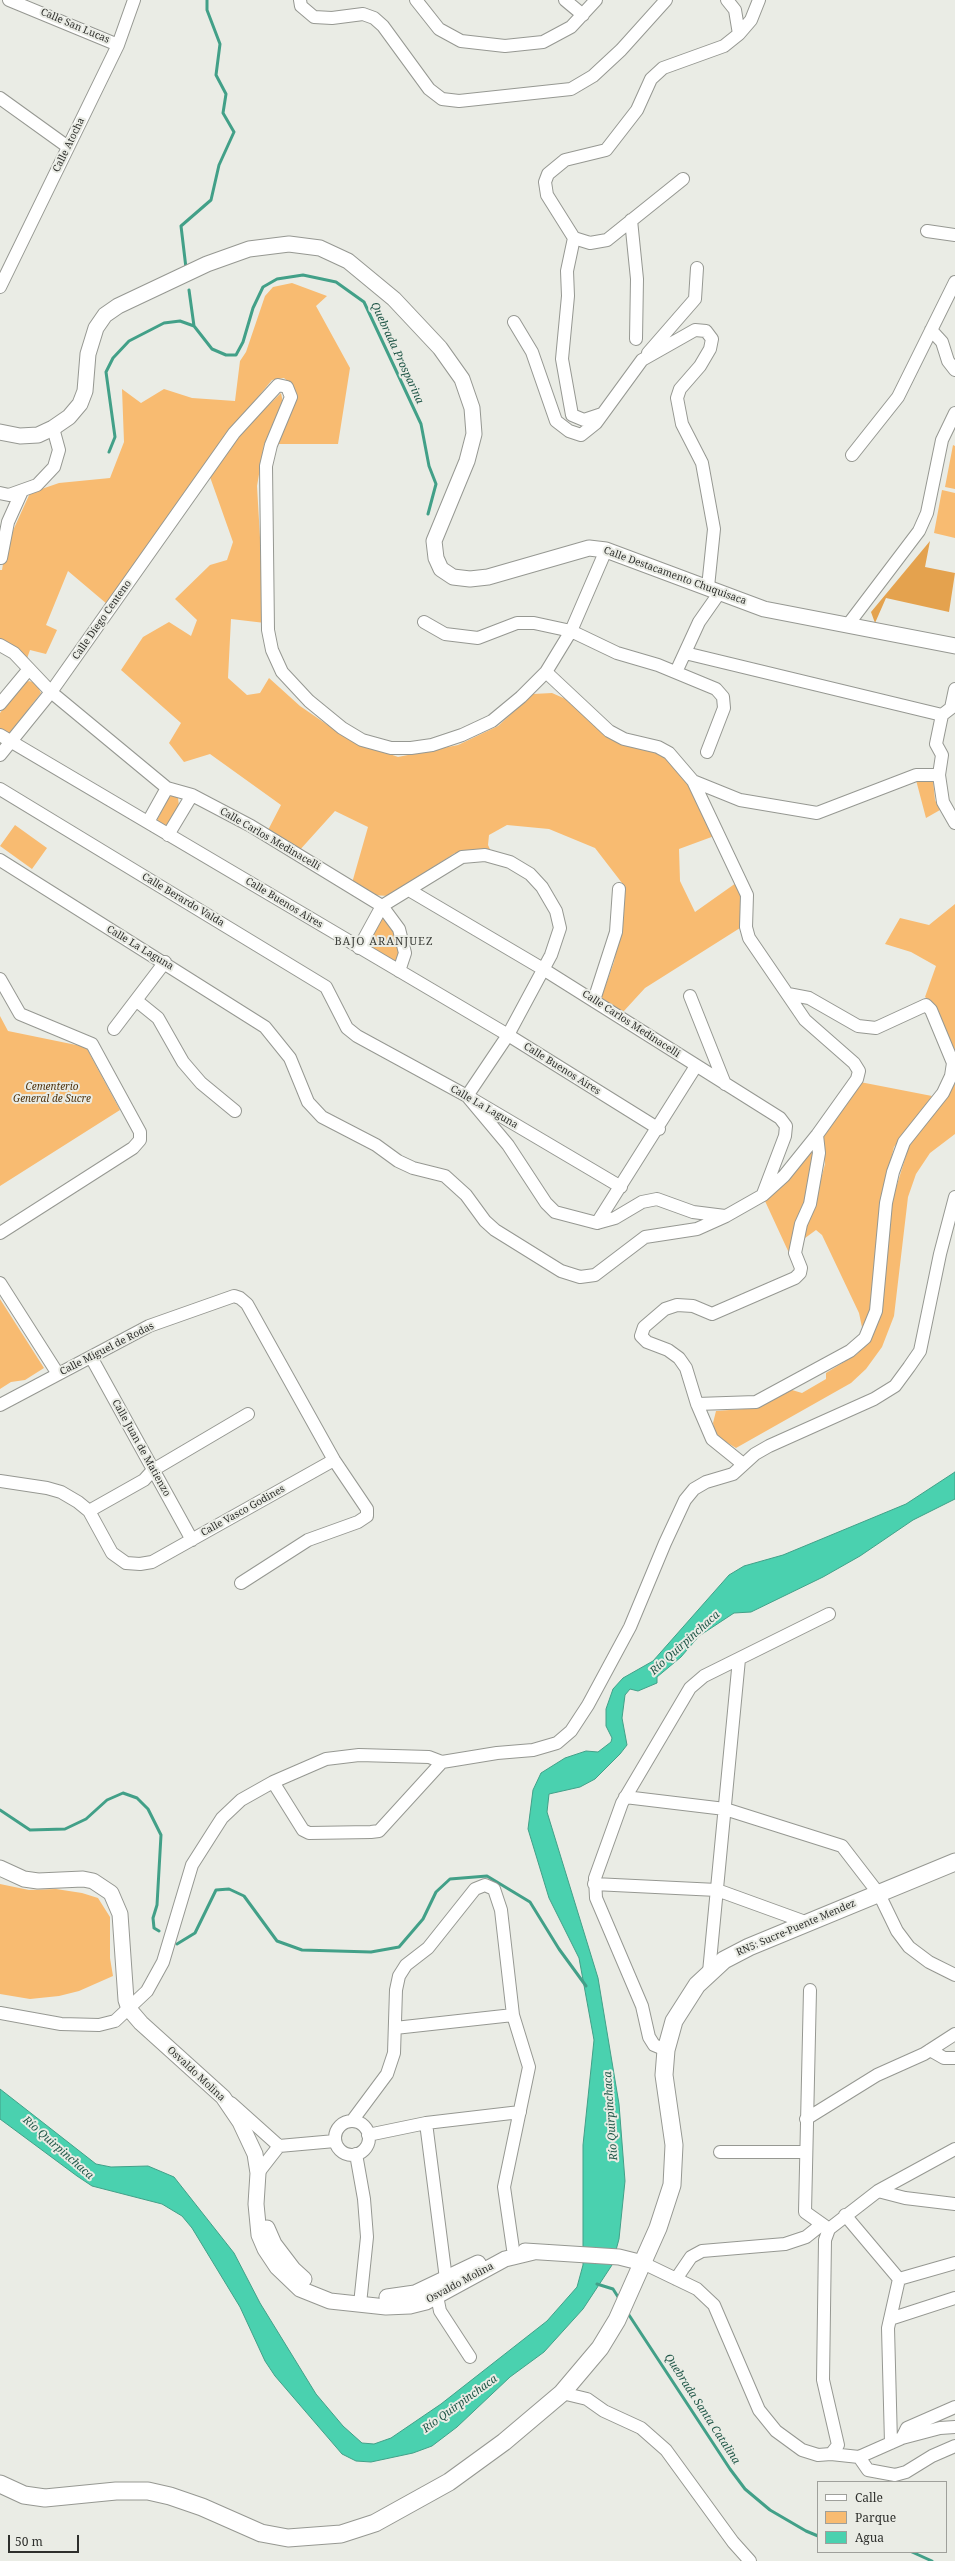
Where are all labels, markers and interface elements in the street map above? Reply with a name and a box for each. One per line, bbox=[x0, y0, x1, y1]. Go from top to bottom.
street label: Calle San Lucas bbox=[39, 6, 111, 46]
street label: Calle Atocha bbox=[51, 116, 87, 174]
water label: Quebrada Prosparina bbox=[368, 300, 426, 406]
street label: Calle Destacamento Chuquisaca bbox=[602, 545, 748, 607]
street label: Calle Diego Centeno bbox=[70, 578, 134, 662]
street label: Calle Carlos Medinacelli bbox=[218, 805, 322, 873]
street label: Calle Berardo Valda bbox=[140, 871, 226, 929]
street label: Calle Buenos Aires bbox=[243, 875, 325, 931]
street label: Calle La Laguna bbox=[104, 923, 176, 973]
district label: BAJO ARANJUEZ bbox=[335, 935, 433, 949]
street label: Calle Carlos Medinacelli bbox=[580, 988, 682, 1060]
street label: Calle Buenos Aires bbox=[521, 1041, 603, 1097]
park label: Cementerio General de Sucre bbox=[13, 1081, 91, 1104]
street label: Calle La Laguna bbox=[448, 1083, 520, 1131]
street label: Calle Miguel de Rodas bbox=[58, 1320, 156, 1378]
street label: Calle Juan de Matienzo bbox=[109, 1397, 173, 1499]
street label: Calle Vasco Godines bbox=[199, 1483, 287, 1539]
water label: Río Quirpinchaca bbox=[647, 1608, 723, 1678]
street label: RN5: Sucre-Puente Mendez bbox=[734, 1897, 858, 1959]
street label: Osvaldo Molina bbox=[165, 2044, 227, 2104]
water label: Río Quirpinchaca bbox=[601, 2071, 621, 2161]
water label: Río Quirpinchaca bbox=[20, 2114, 96, 2182]
street label: Osvaldo Molina bbox=[424, 2260, 496, 2306]
water label: Quebrada Santa Catalina bbox=[661, 2351, 743, 2467]
water label: Río Quirpinchaca bbox=[420, 2372, 500, 2436]
legend bbox=[817, 2481, 947, 2553]
text: Calle bbox=[855, 2489, 883, 2506]
text: Parque bbox=[855, 2509, 896, 2526]
scale bar bbox=[10, 2527, 81, 2553]
text: Agua bbox=[855, 2529, 884, 2546]
text: 50 m bbox=[15, 2533, 43, 2550]

